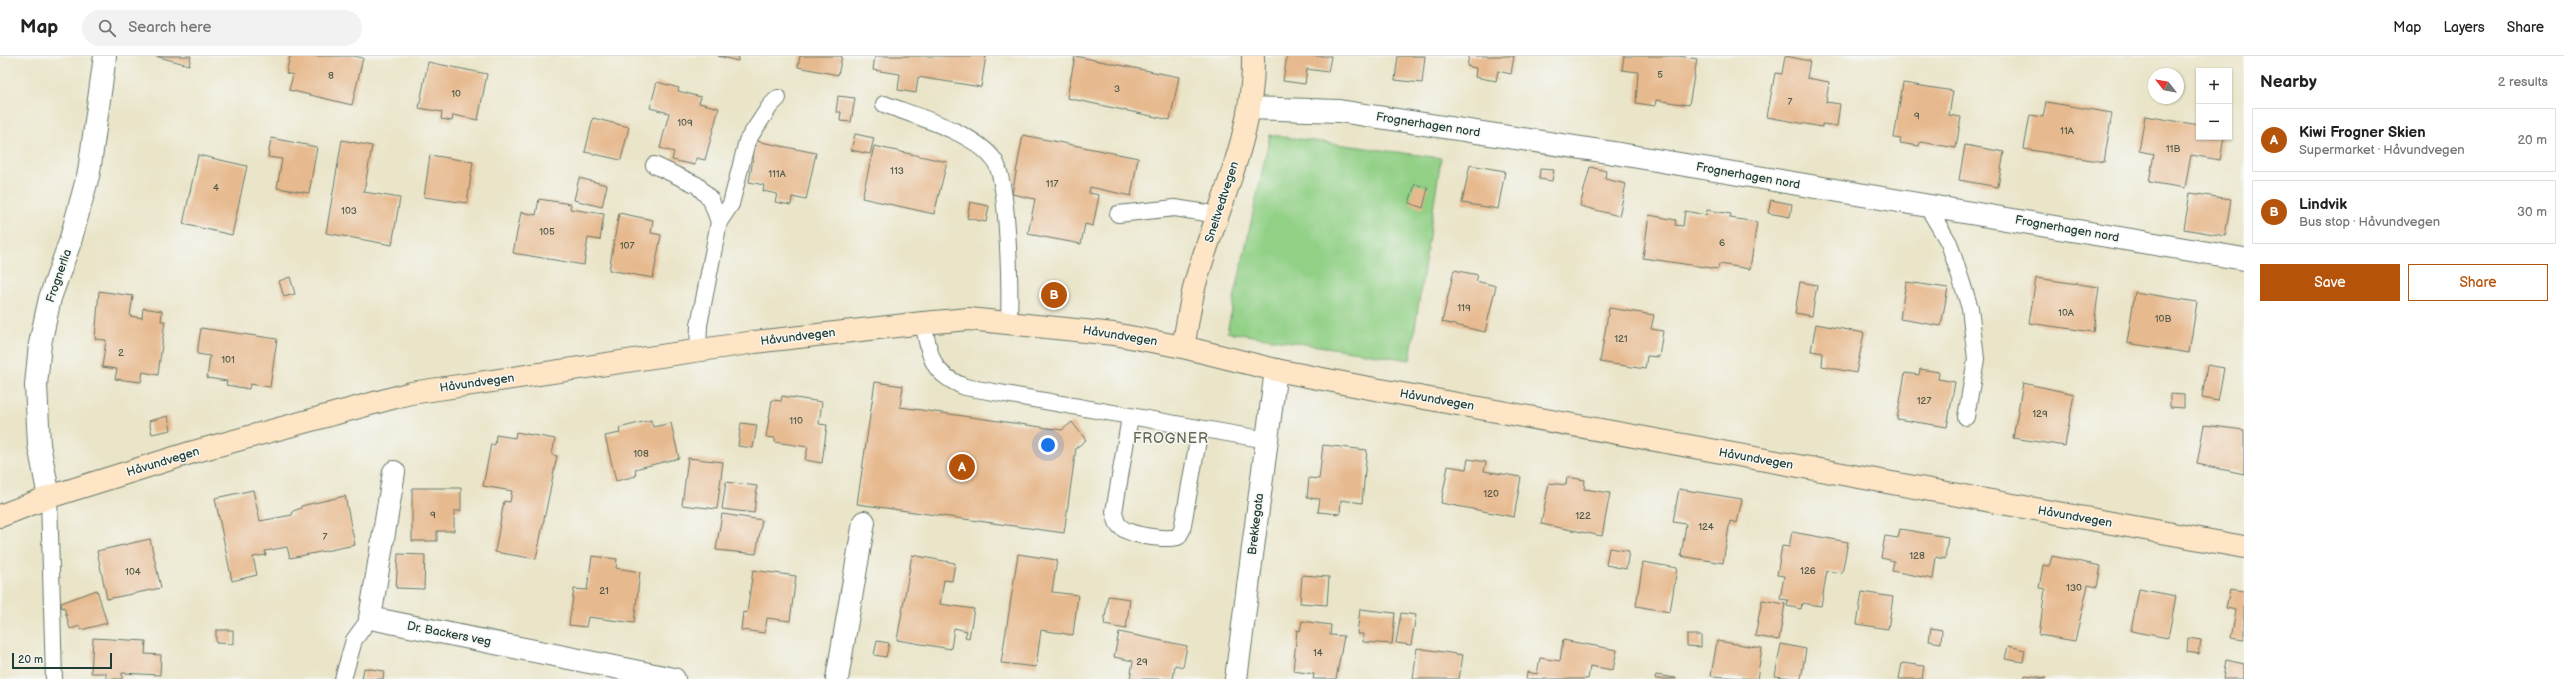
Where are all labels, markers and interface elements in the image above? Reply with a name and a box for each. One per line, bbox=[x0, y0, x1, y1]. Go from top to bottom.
search box bbox=[82, 10, 362, 46]
text: Map bbox=[20, 16, 58, 39]
icon: search bbox=[96, 17, 118, 39]
text: Search here bbox=[128, 18, 211, 37]
text: Map bbox=[2393, 19, 2421, 36]
text: Layers bbox=[2443, 19, 2485, 36]
text: Share bbox=[2507, 19, 2544, 36]
north arrow bbox=[2148, 68, 2184, 104]
map controls bbox=[2196, 68, 2232, 140]
button: + bbox=[2196, 68, 2232, 104]
house number: 5 bbox=[1657, 69, 1663, 81]
house number: 8 bbox=[328, 70, 334, 82]
text: Nearby bbox=[2260, 72, 2317, 92]
text: 2 results bbox=[2498, 74, 2548, 90]
house number: 3 bbox=[1114, 83, 1120, 95]
house number: 10 bbox=[451, 88, 461, 100]
house number: 7 bbox=[1788, 96, 1793, 108]
button: − bbox=[2196, 104, 2232, 140]
street label: Frognerhagen nord bbox=[1375, 109, 1481, 141]
house number: 9 bbox=[1914, 110, 1920, 122]
house number: 109 bbox=[677, 117, 693, 129]
text: Kiwi Frogner Skien bbox=[2299, 123, 2426, 142]
house number: 11A bbox=[2060, 125, 2075, 137]
text: A bbox=[2270, 132, 2278, 148]
text: 20 m bbox=[2517, 132, 2547, 148]
text: Supermarket · Håvundvegen bbox=[2299, 142, 2465, 158]
house number: 11B bbox=[2166, 143, 2180, 155]
street label: Sneltvedtvegen bbox=[1202, 159, 1242, 244]
street label: Frognerhagen nord bbox=[1695, 159, 1801, 193]
house number: 113 bbox=[890, 165, 904, 177]
house number: 111A bbox=[768, 168, 787, 180]
house number: 117 bbox=[1046, 178, 1058, 190]
house number: 4 bbox=[213, 182, 219, 194]
text: Lindvik bbox=[2299, 195, 2347, 214]
text: B bbox=[2269, 204, 2279, 220]
text: 30 m bbox=[2517, 204, 2547, 220]
house number: 103 bbox=[341, 205, 357, 217]
street label: Frognerhagen nord bbox=[2014, 212, 2120, 246]
text: Bus stop · Håvundvegen bbox=[2299, 214, 2440, 230]
house number: 105 bbox=[539, 226, 555, 238]
house number: 6 bbox=[1719, 237, 1725, 249]
house number: 107 bbox=[620, 240, 634, 252]
street label: Frognerlia bbox=[43, 247, 75, 305]
button: Save bbox=[2260, 264, 2400, 301]
button: Share bbox=[2408, 264, 2548, 301]
pin: B bbox=[1041, 280, 1067, 310]
house number: 119 bbox=[1457, 302, 1471, 314]
house number: 10A bbox=[2058, 307, 2075, 319]
house number: 10B bbox=[2155, 313, 2171, 325]
street label: Håvundvegen bbox=[1082, 323, 1159, 349]
street label: Håvundvegen bbox=[760, 325, 836, 349]
house number: 121 bbox=[1614, 333, 1628, 345]
house number: 2 bbox=[118, 347, 124, 359]
house number: 101 bbox=[221, 354, 235, 366]
street label: Håvundvegen bbox=[439, 370, 516, 396]
street label: Håvundvegen bbox=[1399, 386, 1476, 414]
house number: 127 bbox=[1917, 395, 1931, 407]
house number: 129 bbox=[2032, 408, 2048, 420]
house number: 110 bbox=[789, 415, 803, 427]
district label: FROGNER bbox=[1133, 430, 1209, 447]
your location bbox=[1038, 435, 1058, 455]
street label: Håvundvegen bbox=[125, 444, 201, 480]
street label: Håvundvegen bbox=[1718, 445, 1795, 473]
house number: 108 bbox=[633, 448, 649, 460]
pin: A bbox=[949, 452, 975, 482]
house number: 120 bbox=[1483, 488, 1499, 500]
street label: Brekkegata bbox=[1245, 492, 1267, 556]
street label: Håvundvegen bbox=[2037, 503, 2114, 531]
house number: 9 bbox=[430, 509, 436, 521]
house number: 122 bbox=[1575, 510, 1591, 522]
house number: 124 bbox=[1698, 521, 1714, 533]
house number: 7 bbox=[323, 531, 328, 543]
house number: 128 bbox=[1909, 550, 1925, 562]
house number: 126 bbox=[1800, 565, 1816, 577]
house number: 104 bbox=[125, 566, 141, 578]
house number: 130 bbox=[2066, 582, 2082, 594]
house number: 21 bbox=[599, 585, 609, 597]
street label: Dr. Backers veg bbox=[406, 618, 492, 650]
house number: 14 bbox=[1313, 647, 1323, 659]
scale bar bbox=[12, 651, 112, 670]
text: 20 m bbox=[18, 653, 43, 666]
house number: 29 bbox=[1136, 656, 1148, 668]

